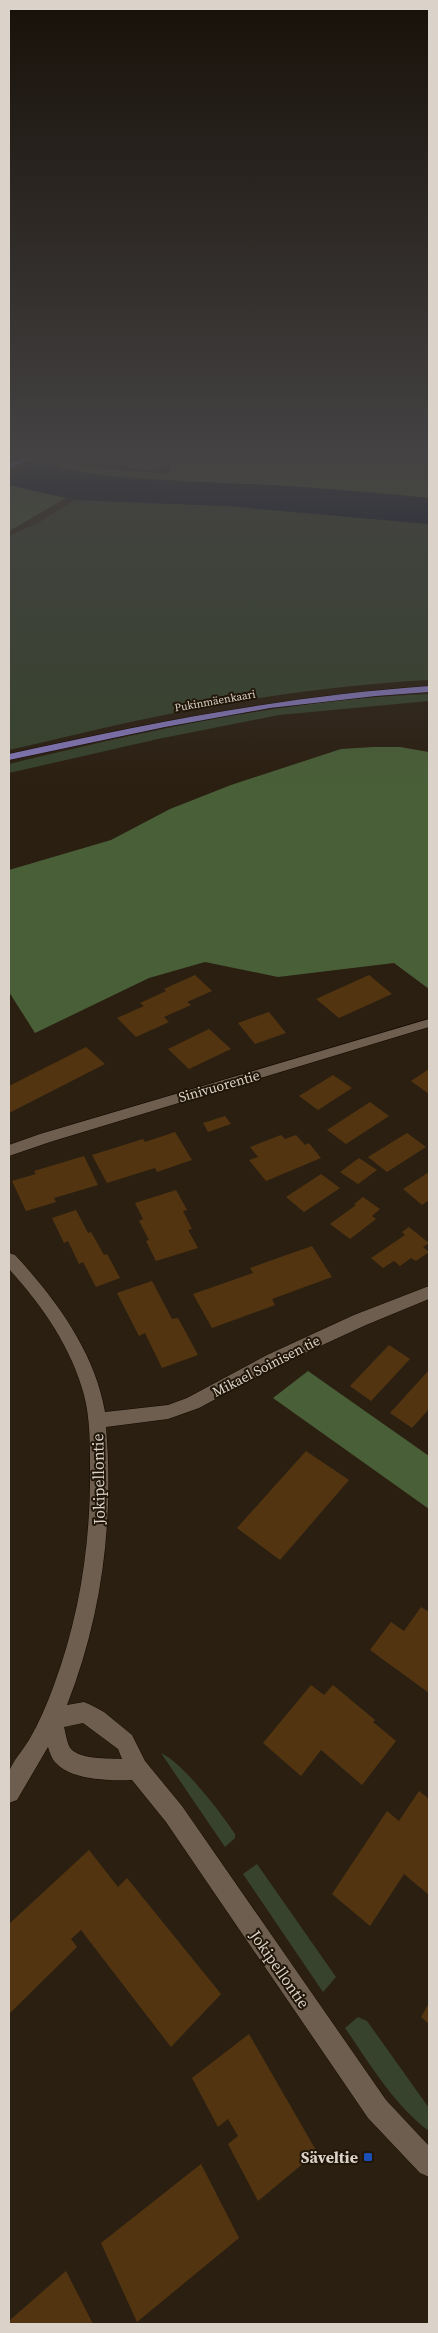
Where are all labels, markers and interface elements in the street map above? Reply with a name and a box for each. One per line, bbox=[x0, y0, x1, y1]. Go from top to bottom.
street label: Pukinmäenkaari bbox=[173, 687, 257, 715]
street label: Sinivuorentie bbox=[176, 1065, 262, 1107]
street label: Mikael Soinisen tie bbox=[209, 1330, 323, 1402]
street label: Jokipellontie bbox=[86, 1433, 110, 1526]
street label: Jokipellontie bbox=[244, 1925, 315, 2013]
place label: Säveltie bbox=[301, 2146, 358, 2168]
marker: Säveltie bbox=[362, 2151, 374, 2163]

